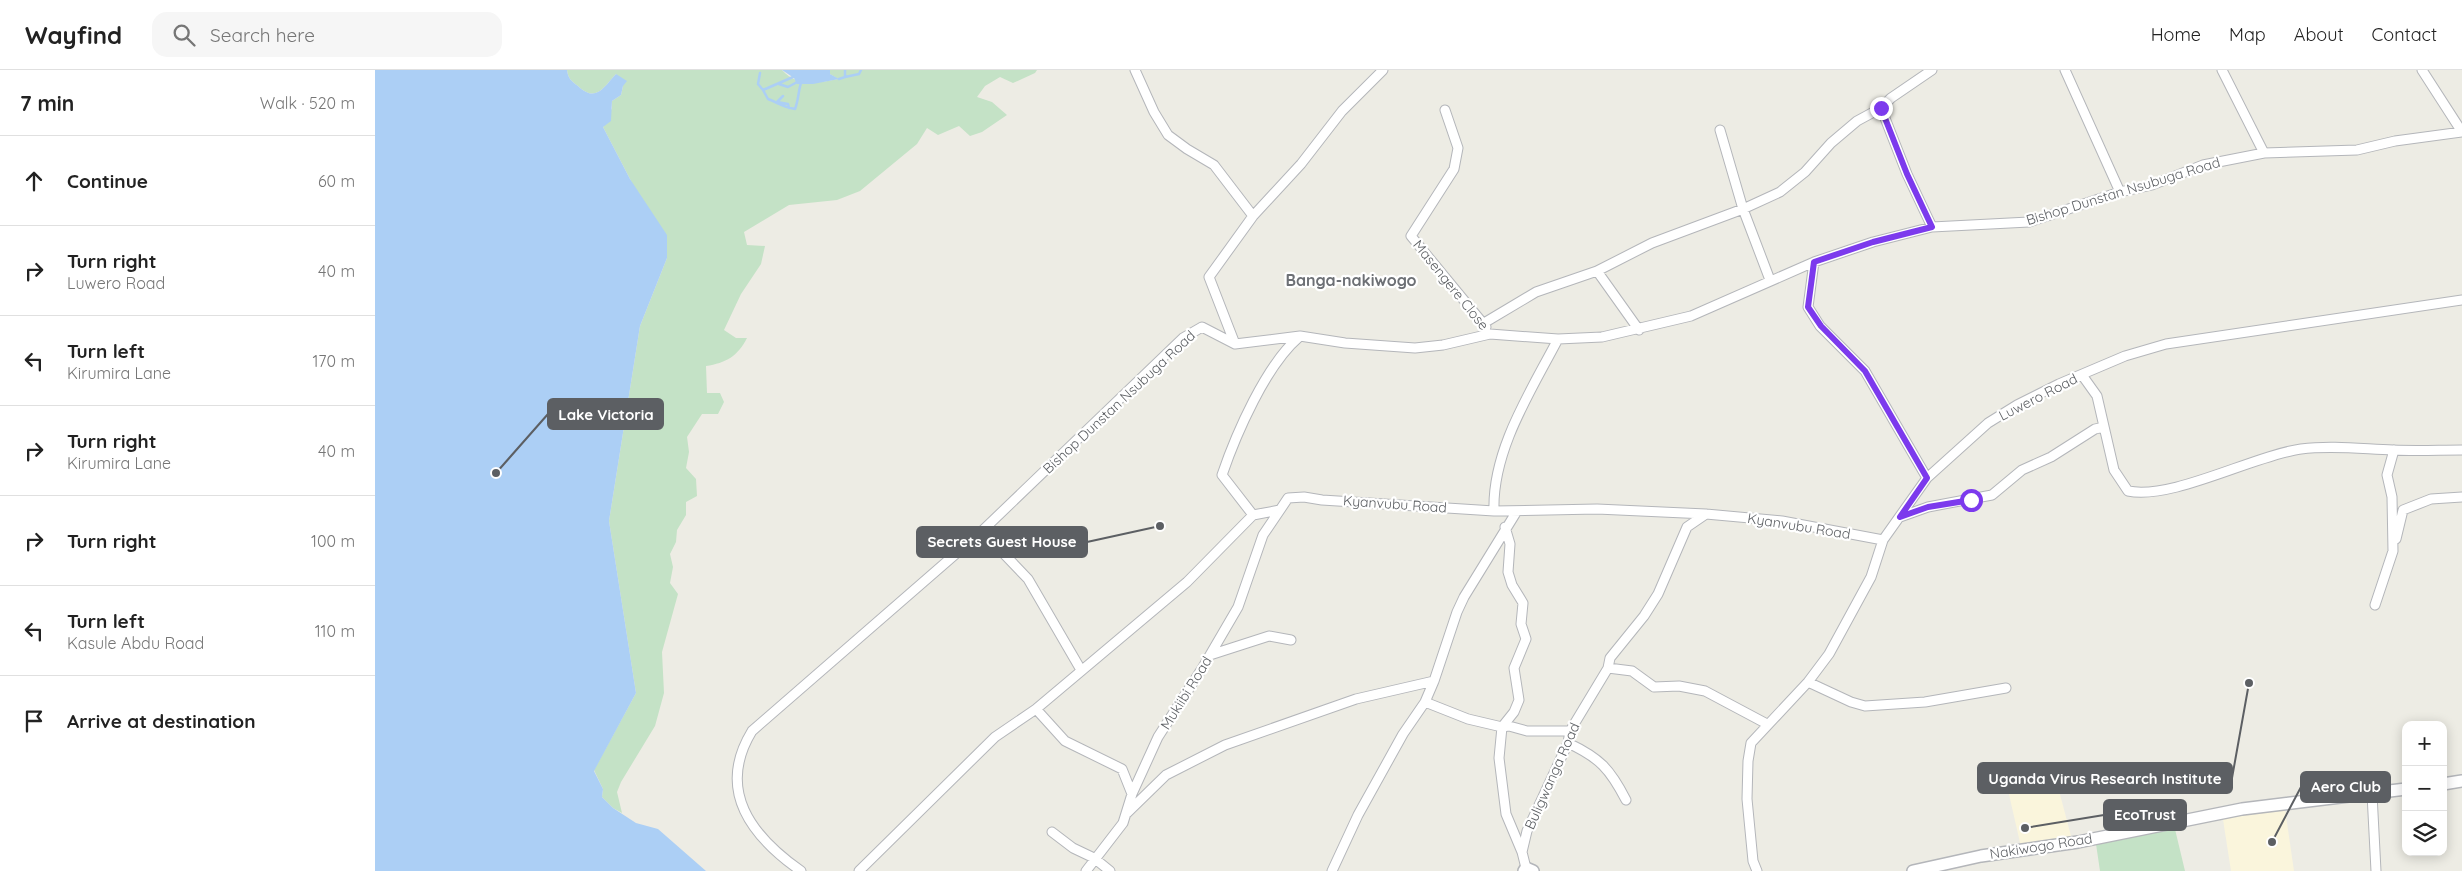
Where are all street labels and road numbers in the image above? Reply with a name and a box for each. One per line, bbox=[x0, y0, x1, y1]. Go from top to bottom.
street label: Bishop Dunstan Nsubuga Road bbox=[2024, 153, 2222, 229]
street label: Masengere Close bbox=[1409, 236, 1493, 334]
street label: Bishop Dunstan Nsubuga Road bbox=[1039, 327, 1199, 477]
street label: Luwero Road bbox=[1996, 369, 2080, 425]
street label: Kyanvubu Road bbox=[1342, 491, 1448, 517]
street label: Kyanvubu Road bbox=[1746, 509, 1852, 543]
street label: Mukiibi Road bbox=[1156, 653, 1216, 733]
street label: Buligwanga Road bbox=[1520, 720, 1584, 832]
street label: Nakiwogo Road bbox=[1988, 829, 2094, 863]

